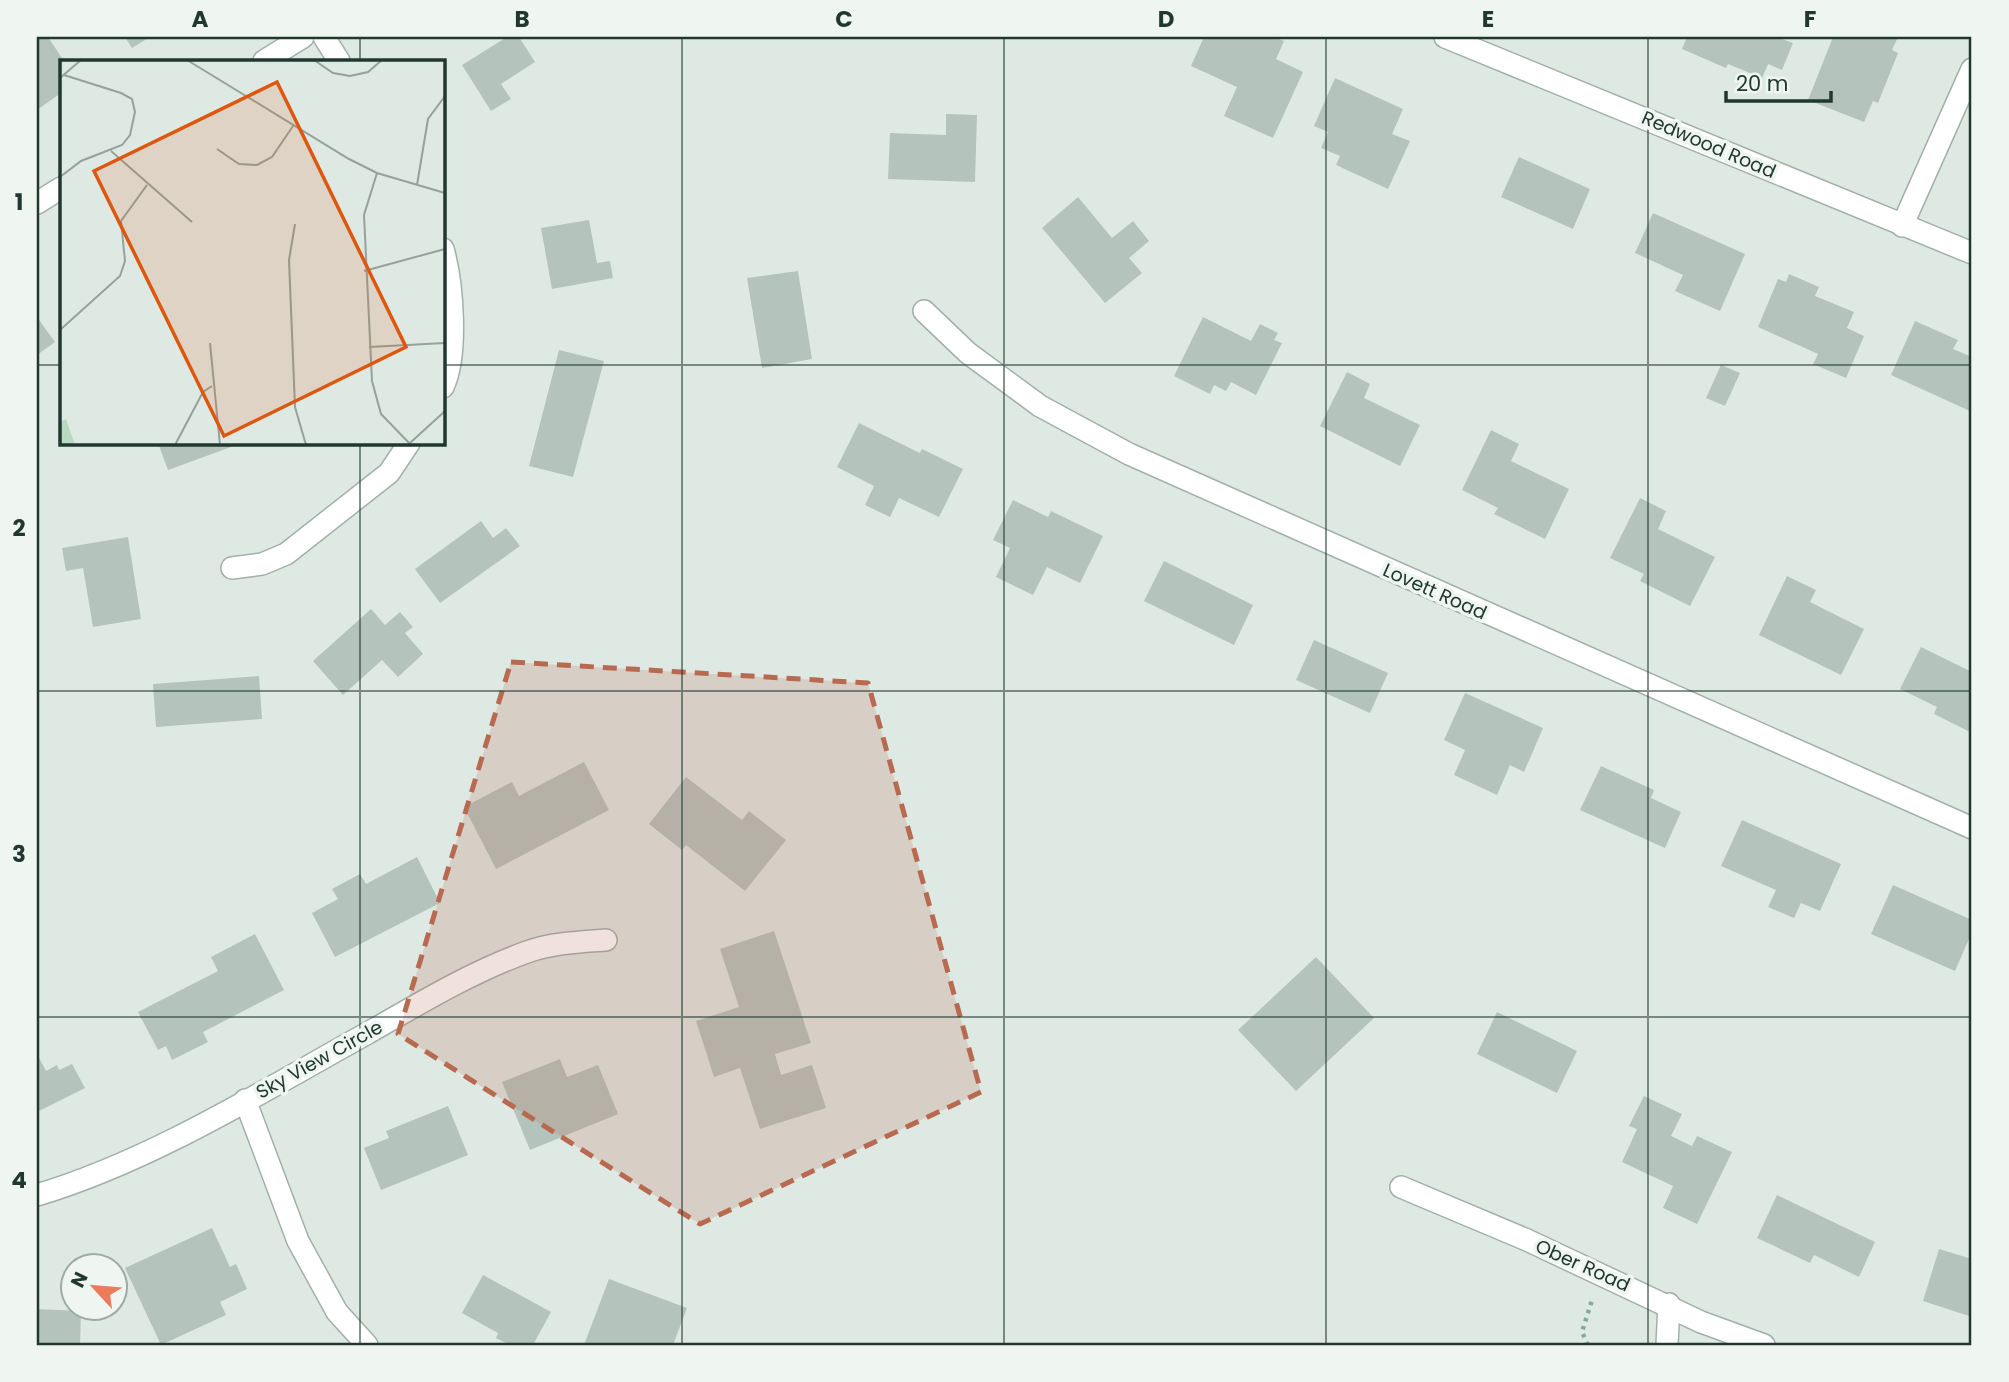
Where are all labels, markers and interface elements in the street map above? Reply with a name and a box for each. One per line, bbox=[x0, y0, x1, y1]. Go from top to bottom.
text: A bbox=[192, 3, 209, 35]
text: B bbox=[514, 3, 530, 35]
text: C bbox=[835, 3, 853, 35]
text: D bbox=[1158, 3, 1174, 35]
text: E bbox=[1482, 3, 1494, 35]
text: F bbox=[1804, 3, 1816, 35]
inset map bbox=[60, 60, 444, 444]
scale bar bbox=[1726, 60, 1830, 104]
text: 20 m bbox=[1736, 69, 1789, 98]
street label: Redwood Road bbox=[1638, 104, 1780, 185]
text: 1 bbox=[15, 186, 23, 218]
text: 2 bbox=[12, 512, 26, 544]
street label: Lovett Road bbox=[1379, 557, 1491, 626]
text: 3 bbox=[12, 838, 26, 870]
street label: Sky View Circle bbox=[251, 1013, 387, 1105]
text: 4 bbox=[11, 1164, 27, 1196]
street label: Ober Road bbox=[1531, 1233, 1634, 1298]
north arrow bbox=[60, 1252, 130, 1322]
text: N bbox=[64, 1267, 94, 1292]

